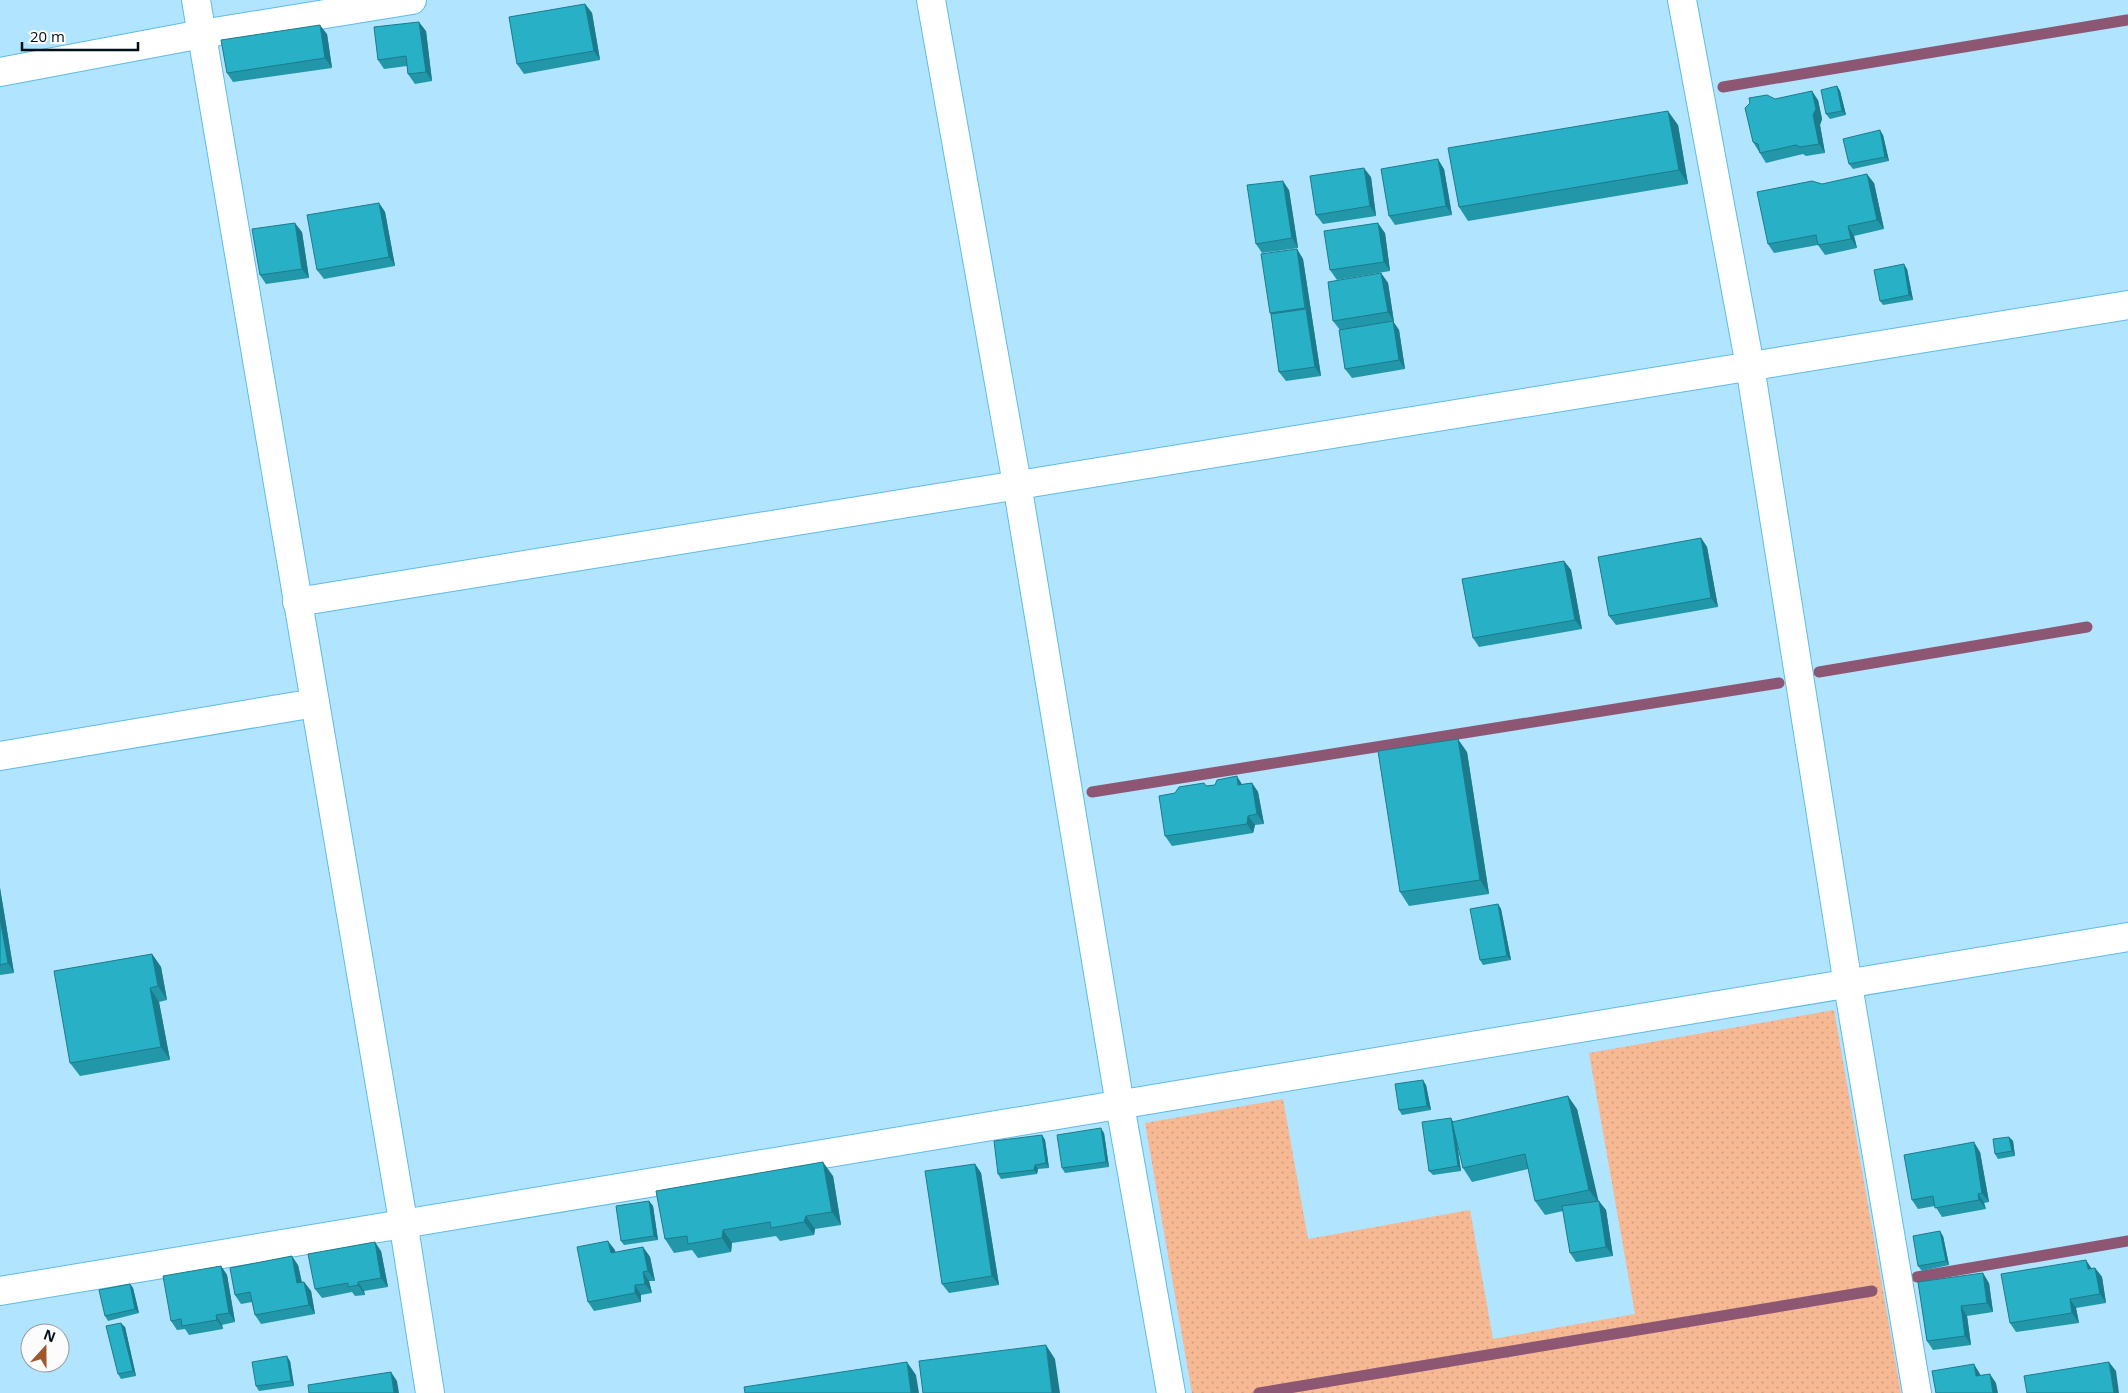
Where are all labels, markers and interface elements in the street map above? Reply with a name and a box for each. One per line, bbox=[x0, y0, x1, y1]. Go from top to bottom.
scale bar bbox=[22, 20, 139, 52]
text: 20 m bbox=[30, 26, 65, 46]
north arrow bbox=[20, 1323, 70, 1373]
text: N bbox=[41, 1324, 59, 1346]

